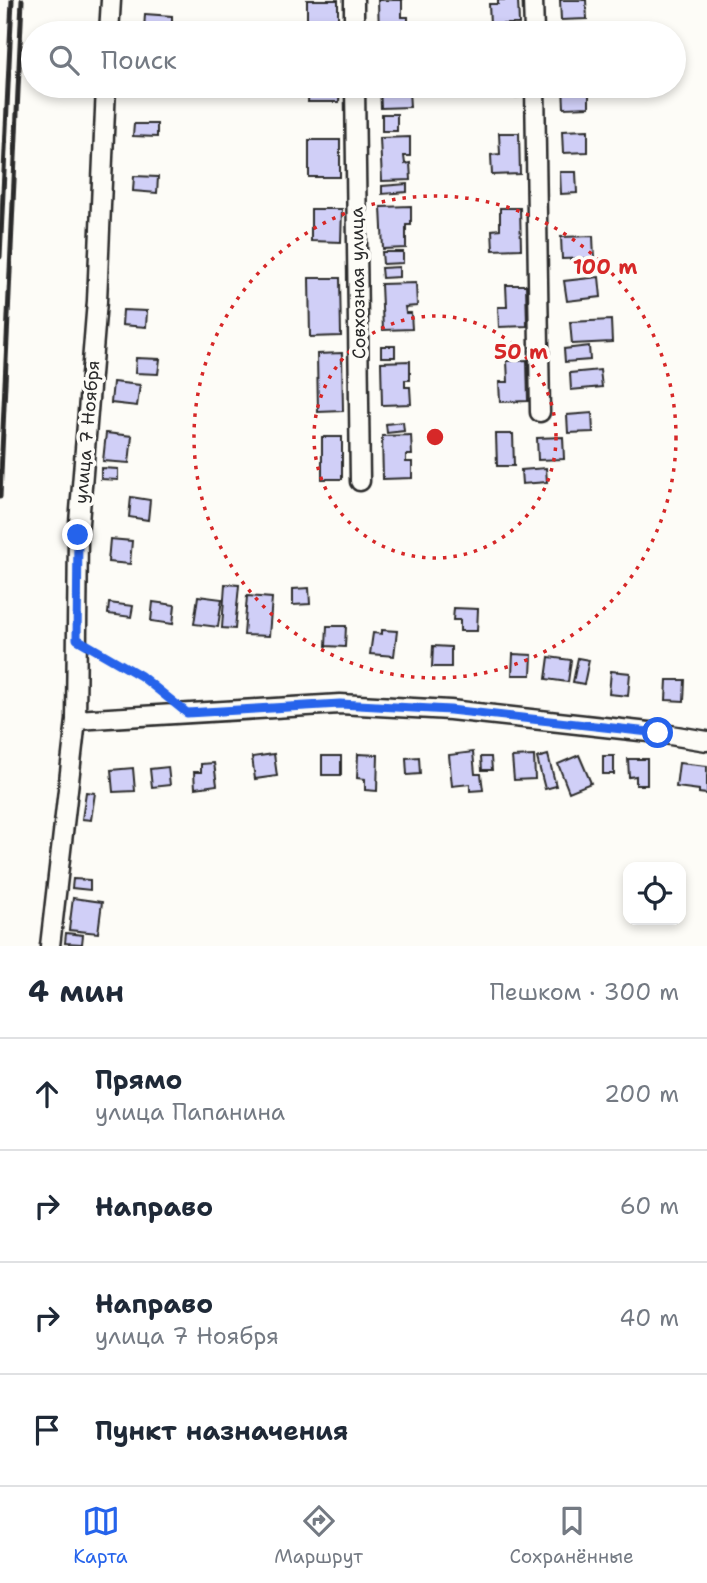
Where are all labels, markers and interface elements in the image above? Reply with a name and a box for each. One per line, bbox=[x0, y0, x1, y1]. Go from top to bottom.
search box bbox=[21, 21, 686, 98]
icon: search bbox=[45, 41, 83, 79]
text: Поиск bbox=[101, 42, 177, 77]
street label: Совхозная улица bbox=[345, 207, 371, 359]
text: 100 m bbox=[573, 253, 637, 281]
text: 50 m bbox=[494, 338, 548, 366]
street label: улица 7 Ноября bbox=[69, 359, 105, 505]
centre of rings bbox=[423, 425, 447, 449]
route end bbox=[62, 519, 93, 550]
route start bbox=[642, 717, 673, 748]
map controls bbox=[623, 862, 686, 925]
button: locate bbox=[623, 862, 686, 925]
text: 4 мин bbox=[28, 971, 124, 1012]
text: Пешком · 300 m bbox=[490, 977, 679, 1007]
text: Прямо bbox=[95, 1062, 183, 1097]
icon: ahead bbox=[28, 1075, 66, 1113]
text: 200 m bbox=[604, 1079, 679, 1109]
text: улица Папанина bbox=[95, 1097, 285, 1127]
icon: right bbox=[28, 1187, 66, 1225]
text: Направо bbox=[95, 1189, 213, 1224]
text: 60 m bbox=[620, 1191, 679, 1221]
text: Направо bbox=[95, 1286, 213, 1321]
icon: right bbox=[28, 1299, 66, 1337]
text: 40 m bbox=[619, 1303, 679, 1333]
text: улица 7 Ноября bbox=[95, 1321, 279, 1351]
icon: arrive bbox=[28, 1411, 66, 1449]
text: Пункт назначения bbox=[95, 1413, 348, 1448]
tab: Карта bbox=[73, 1502, 128, 1569]
tab: Маршрут bbox=[274, 1502, 363, 1569]
tab: Сохранённые bbox=[510, 1502, 634, 1569]

